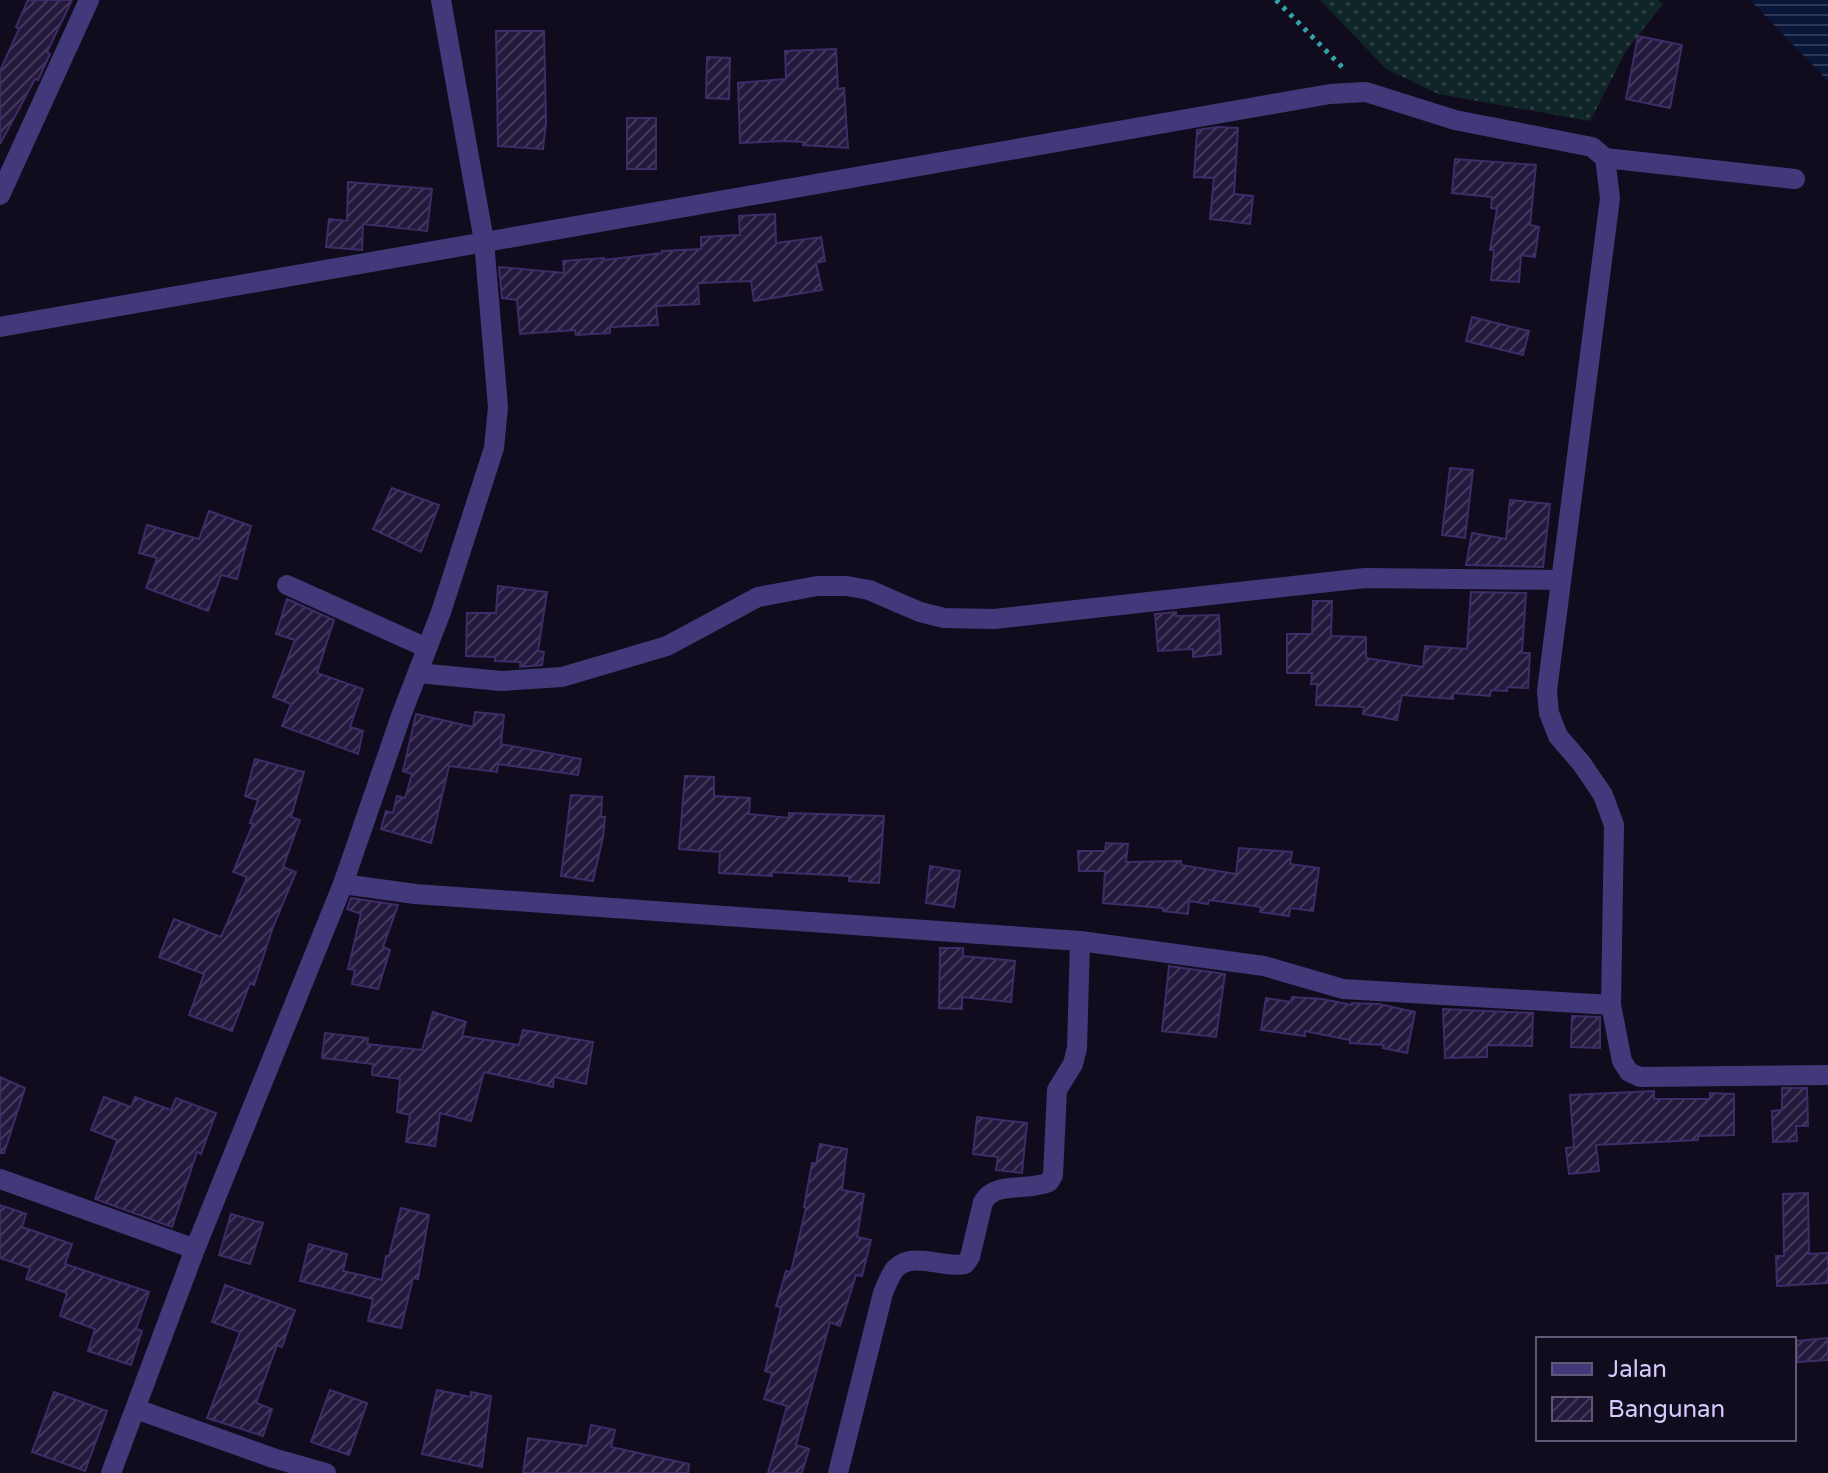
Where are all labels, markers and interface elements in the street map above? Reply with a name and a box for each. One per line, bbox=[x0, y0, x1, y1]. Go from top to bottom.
legend bbox=[1536, 1337, 1796, 1441]
text: Jalan bbox=[1608, 1355, 1667, 1384]
text: Bangunan bbox=[1608, 1395, 1725, 1424]

